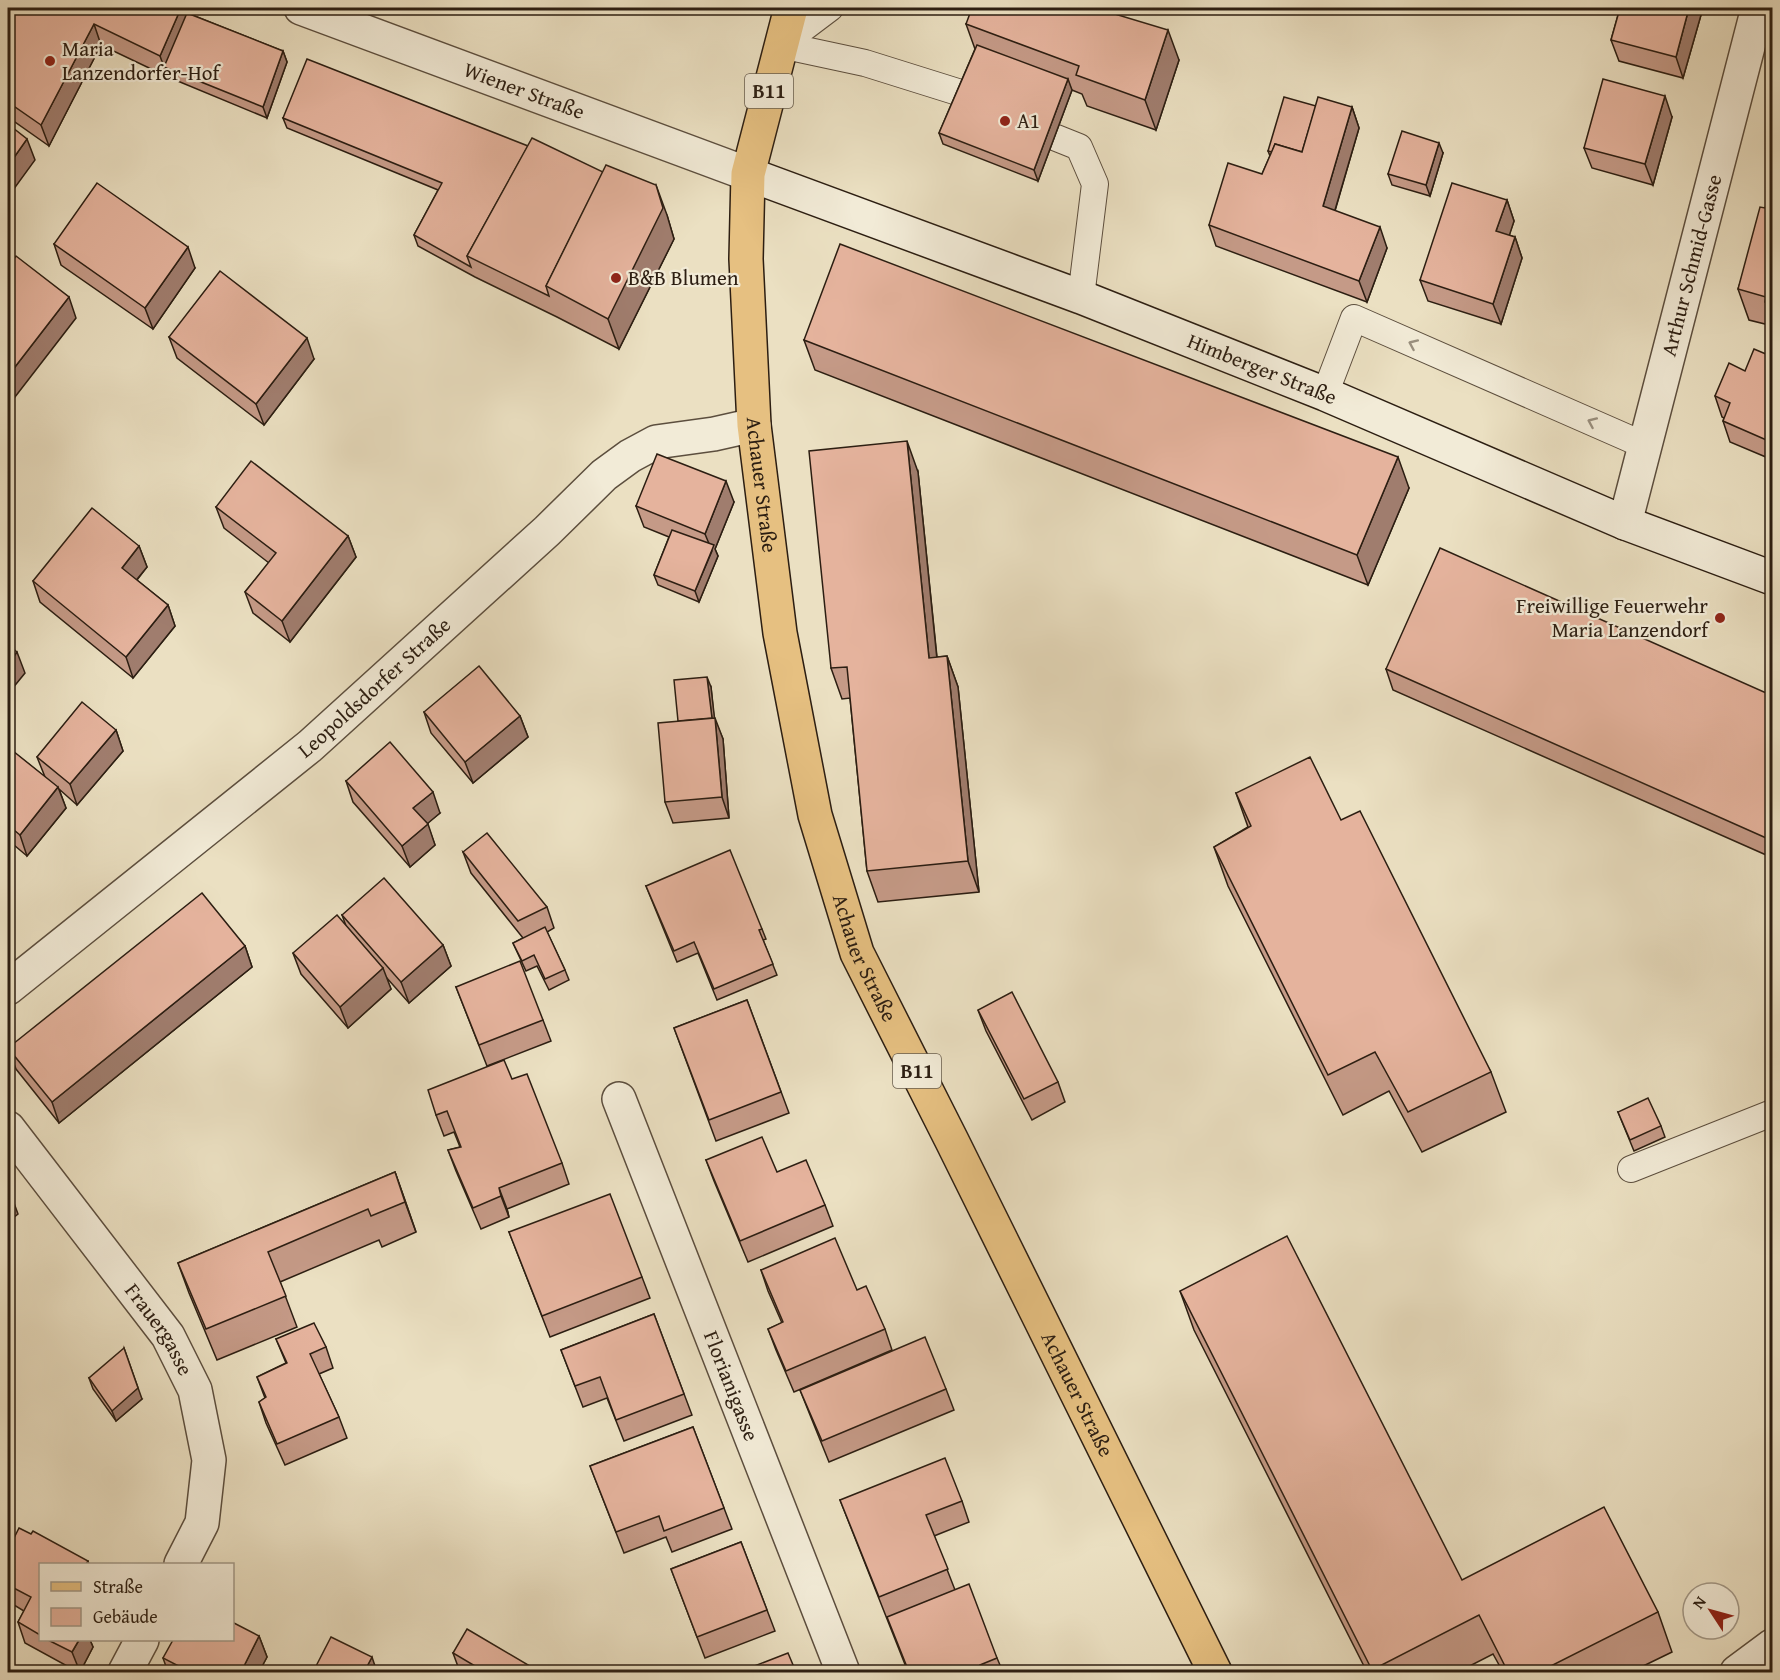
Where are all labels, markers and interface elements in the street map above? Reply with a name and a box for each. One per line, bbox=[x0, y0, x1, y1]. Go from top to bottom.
place label: Maria Lanzendorfer-Hof bbox=[62, 33, 221, 88]
marker: Maria Lanzendorfer-Hof bbox=[43, 54, 57, 68]
street label: Wiener Straße bbox=[459, 54, 589, 127]
road number: B11 bbox=[745, 74, 793, 108]
place label: A1 bbox=[1017, 105, 1040, 136]
marker: A1 bbox=[998, 114, 1012, 128]
street label: Arthur Schmid-Gasse bbox=[1653, 171, 1729, 360]
place label: B&B Blumen bbox=[628, 262, 739, 293]
marker: B&B Blumen bbox=[609, 271, 623, 285]
street label: Himberger Straße bbox=[1183, 325, 1342, 412]
one-way arrow bbox=[1409, 340, 1420, 352]
street label: Achauer Straße bbox=[739, 416, 786, 554]
one-way arrow bbox=[1588, 417, 1599, 429]
place label: Freiwillige Feuerwehr Maria Lanzendorf bbox=[1516, 590, 1710, 645]
street label: Leopoldsdorfer Straße bbox=[291, 609, 458, 765]
marker: Freiwillige Feuerwehr Maria Lanzendorf bbox=[1713, 611, 1727, 625]
street label: Achauer Straße bbox=[825, 890, 905, 1027]
road number: B11 bbox=[893, 1054, 941, 1088]
street label: Frauergasse bbox=[118, 1276, 201, 1381]
street label: Florianigasse bbox=[696, 1326, 767, 1445]
street label: Achauer Straße bbox=[1034, 1326, 1122, 1462]
legend bbox=[39, 1563, 234, 1641]
text: Straße bbox=[93, 1573, 143, 1600]
north arrow bbox=[1681, 1581, 1741, 1641]
text: N bbox=[1686, 1591, 1712, 1614]
text: Gebäude bbox=[93, 1603, 158, 1630]

